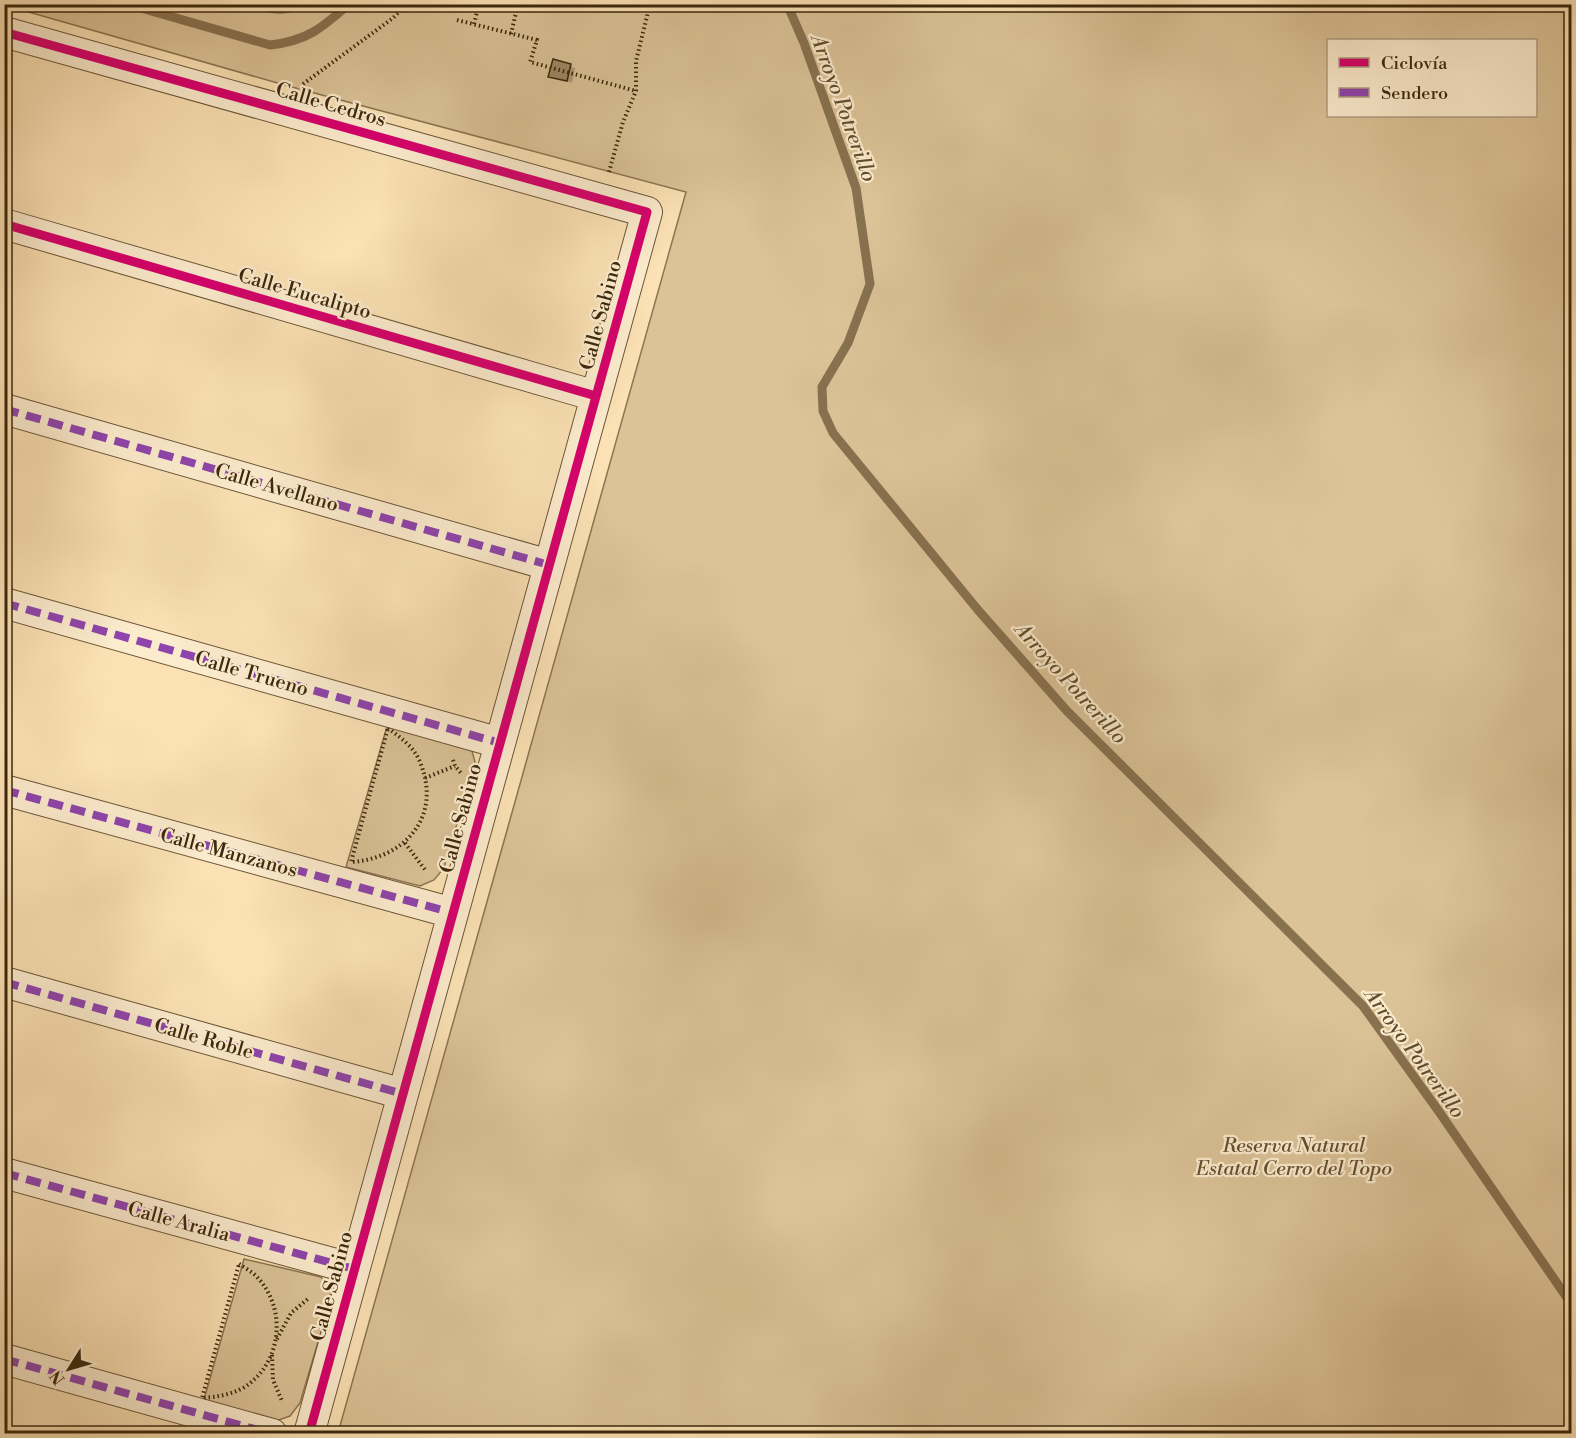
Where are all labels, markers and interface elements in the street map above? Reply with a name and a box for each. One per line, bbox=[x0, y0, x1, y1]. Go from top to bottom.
water label: Arroyo Potrerillo bbox=[804, 29, 882, 185]
legend bbox=[1327, 39, 1537, 117]
text: Ciclovía bbox=[1381, 52, 1448, 75]
street label: Calle Cedros bbox=[273, 78, 389, 133]
text: Sendero bbox=[1381, 82, 1448, 105]
street label: Calle Sabino bbox=[575, 258, 628, 373]
street label: Calle Eucalipto bbox=[235, 263, 374, 325]
street label: Calle Avellano bbox=[212, 459, 341, 518]
water label: Arroyo Potrerillo bbox=[1008, 616, 1132, 750]
street label: Calle Trueno bbox=[192, 646, 311, 703]
street label: Calle Sabino bbox=[435, 761, 488, 876]
street label: Calle Manzanos bbox=[157, 823, 300, 884]
water label: Arroyo Potrerillo bbox=[1357, 982, 1470, 1124]
street label: Calle Roble bbox=[151, 1013, 256, 1066]
park label: Reserva Natural Estatal Cerro del Topo bbox=[1195, 1134, 1392, 1182]
street label: Calle Aralia bbox=[125, 1197, 233, 1248]
street label: Calle Sabino bbox=[306, 1229, 359, 1344]
north arrow bbox=[39, 1339, 99, 1399]
text: N bbox=[46, 1366, 70, 1388]

